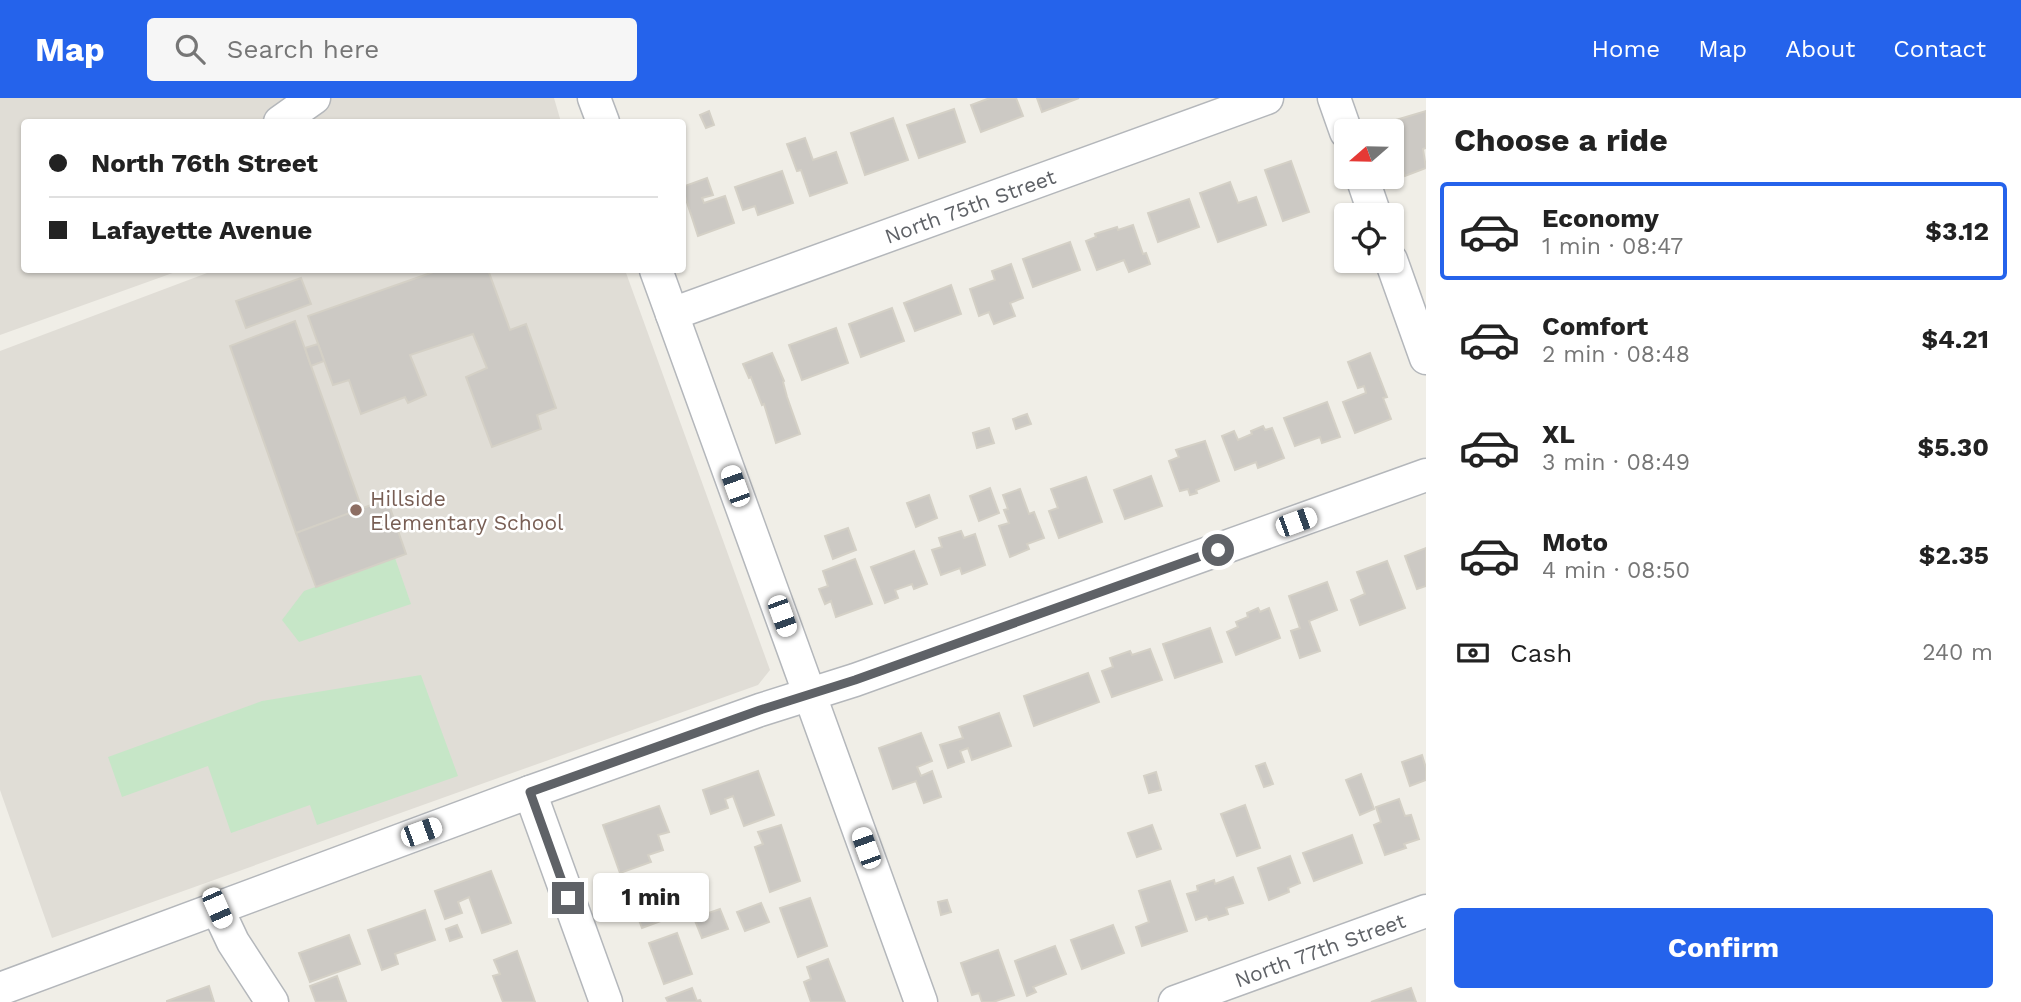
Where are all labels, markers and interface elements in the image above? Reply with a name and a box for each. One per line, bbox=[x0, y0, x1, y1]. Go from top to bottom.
search box bbox=[147, 18, 637, 81]
text: Map bbox=[35, 30, 105, 69]
icon: search bbox=[171, 30, 209, 68]
text: Search here bbox=[227, 34, 379, 64]
text: Home bbox=[1592, 35, 1660, 63]
text: Map bbox=[1698, 35, 1747, 63]
text: About bbox=[1785, 35, 1855, 63]
text: Contact bbox=[1893, 35, 1986, 63]
north arrow bbox=[1334, 119, 1404, 189]
map controls bbox=[1334, 119, 1404, 273]
text: Choose a ride bbox=[1454, 121, 1668, 159]
text: North 76th Street bbox=[91, 148, 318, 178]
street label: North 75th Street bbox=[881, 163, 1059, 248]
icon: car bbox=[1458, 200, 1521, 263]
button: locate bbox=[1334, 203, 1404, 273]
text: Economy bbox=[1542, 203, 1659, 233]
text: Lafayette Avenue bbox=[91, 215, 312, 245]
text: $3.12 bbox=[1925, 216, 1989, 246]
text: 1 min · 08:47 bbox=[1542, 233, 1683, 260]
icon: car bbox=[1458, 308, 1521, 371]
text: Comfort bbox=[1542, 311, 1648, 341]
text: $4.21 bbox=[1921, 324, 1989, 354]
text: 2 min · 08:48 bbox=[1542, 341, 1690, 368]
icon: car bbox=[1458, 416, 1521, 479]
text: XL bbox=[1542, 419, 1575, 449]
text: $5.30 bbox=[1917, 432, 1989, 462]
text: 3 min · 08:49 bbox=[1542, 449, 1690, 476]
car bbox=[718, 463, 753, 509]
place label: Hillside Elementary School bbox=[370, 486, 564, 535]
marker: Hillside Elementary School bbox=[348, 502, 364, 518]
car bbox=[1273, 505, 1320, 539]
icon: car bbox=[1458, 524, 1521, 587]
text: Moto bbox=[1542, 527, 1608, 557]
route start bbox=[1202, 534, 1234, 566]
text: $2.35 bbox=[1919, 540, 1989, 570]
text: 4 min · 08:50 bbox=[1542, 557, 1690, 584]
car bbox=[765, 593, 800, 639]
icon: cash bbox=[1454, 634, 1492, 672]
text: Cash bbox=[1510, 638, 1572, 668]
text: 240 m bbox=[1922, 639, 1993, 666]
car bbox=[398, 815, 445, 849]
car bbox=[849, 825, 884, 871]
callout: 1 min bbox=[592, 874, 708, 922]
route end bbox=[552, 882, 584, 914]
text: 1 min bbox=[621, 884, 681, 911]
car bbox=[199, 885, 236, 931]
street label: North 77th Street bbox=[1231, 907, 1409, 992]
button: Confirm bbox=[1454, 908, 1993, 988]

